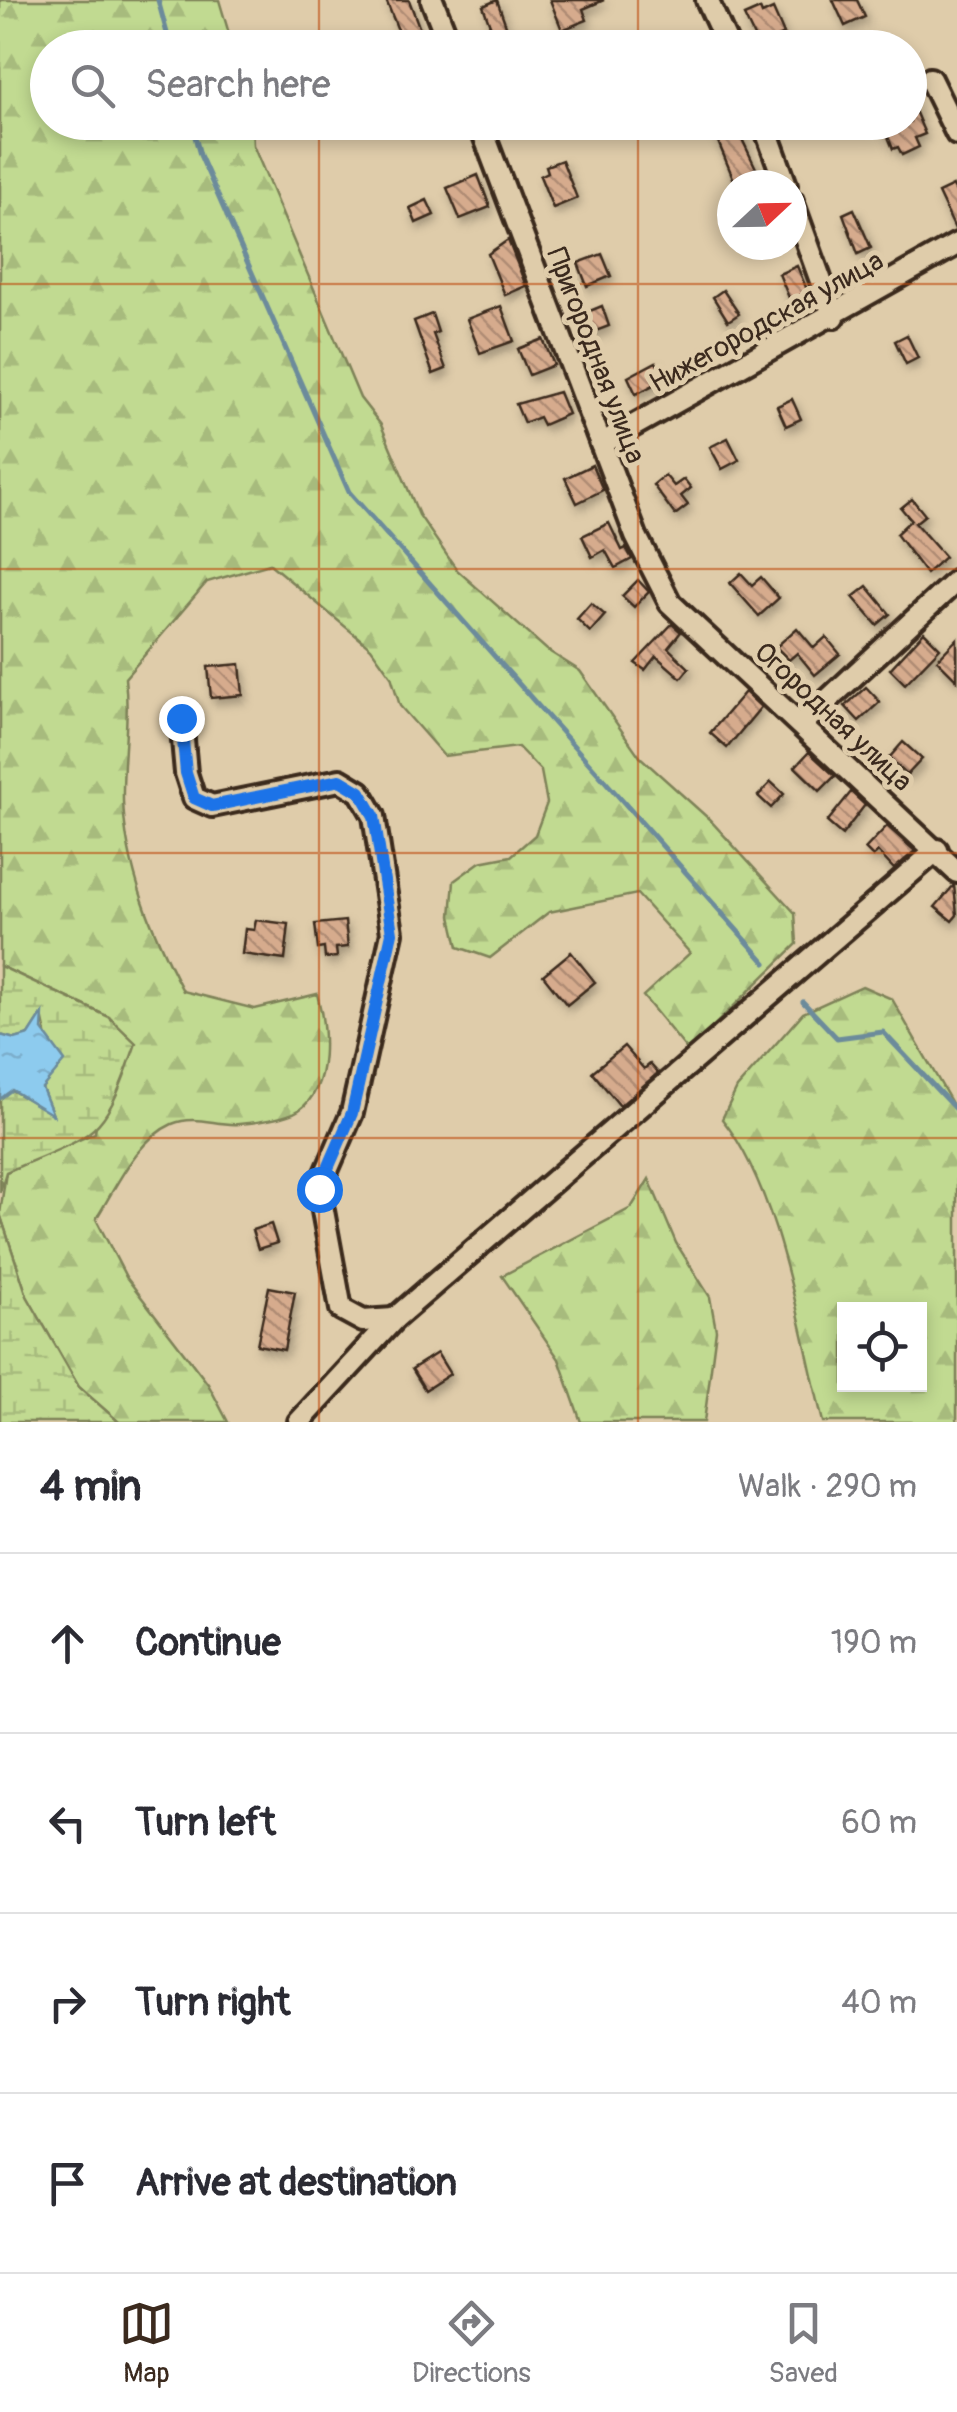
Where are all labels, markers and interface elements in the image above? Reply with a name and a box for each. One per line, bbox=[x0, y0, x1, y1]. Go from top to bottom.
search box bbox=[30, 30, 927, 140]
icon: search bbox=[65, 58, 120, 113]
text: Search here bbox=[145, 61, 331, 109]
north arrow bbox=[717, 170, 807, 260]
street label: Пригородная улица bbox=[538, 243, 653, 468]
street label: Нижегородская улица bbox=[644, 243, 890, 401]
street label: Огородная улица bbox=[747, 635, 919, 799]
route end bbox=[159, 696, 205, 742]
route start bbox=[297, 1167, 343, 1213]
map controls bbox=[837, 1302, 927, 1392]
button: locate bbox=[837, 1302, 927, 1392]
text: 4 min bbox=[40, 1461, 142, 1513]
text: Walk · 290 m bbox=[738, 1467, 917, 1507]
icon: ahead bbox=[40, 1616, 95, 1671]
text: Continue bbox=[135, 1619, 281, 1667]
text: 190 m bbox=[831, 1623, 917, 1663]
icon: left bbox=[40, 1796, 95, 1851]
text: Turn left bbox=[135, 1799, 276, 1847]
text: 60 m bbox=[841, 1803, 917, 1843]
icon: right bbox=[40, 1976, 95, 2031]
text: Turn right bbox=[135, 1979, 290, 2027]
text: 40 m bbox=[841, 1983, 917, 2023]
icon: arrive bbox=[40, 2156, 95, 2211]
text: Arrive at destination bbox=[135, 2159, 457, 2207]
tab: Map bbox=[119, 2296, 174, 2391]
tab: Directions bbox=[412, 2296, 531, 2391]
tab: Saved bbox=[769, 2296, 838, 2391]

